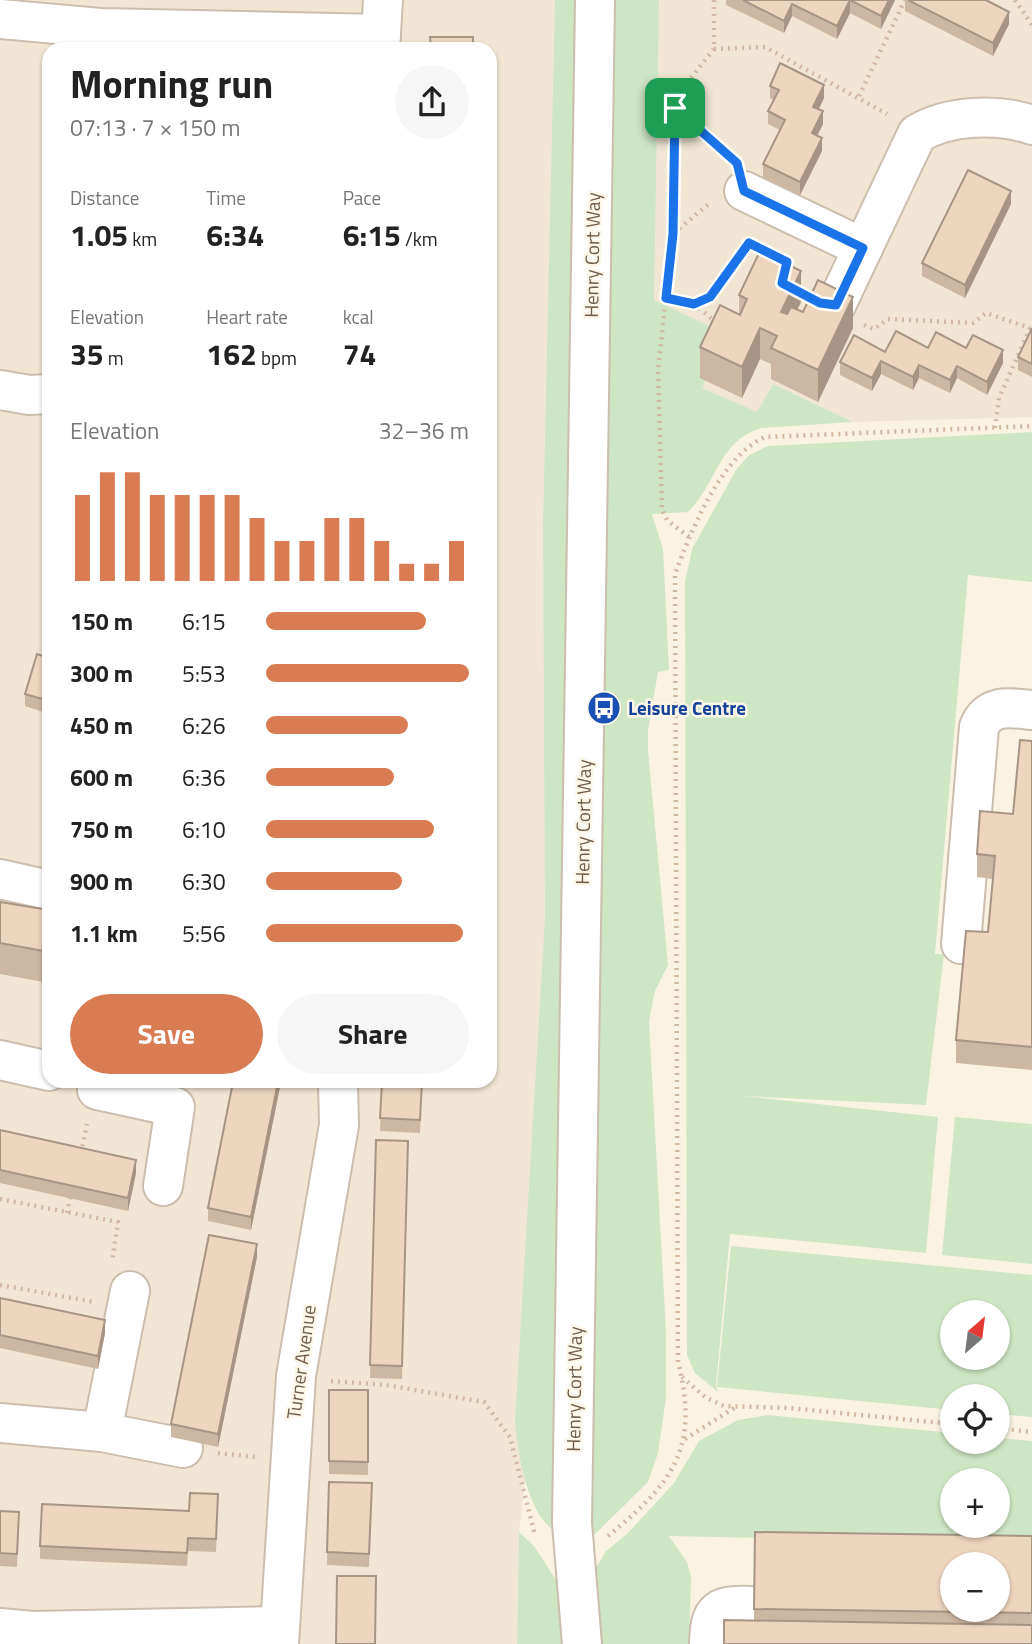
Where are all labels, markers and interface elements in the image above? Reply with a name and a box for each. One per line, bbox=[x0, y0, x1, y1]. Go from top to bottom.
text: Morning run bbox=[70, 55, 273, 113]
button: share bbox=[395, 65, 469, 139]
pin bbox=[645, 78, 705, 138]
icon: arrive bbox=[656, 89, 694, 127]
text: 07:13 · 7 × 150 m bbox=[70, 110, 240, 145]
text: Distance bbox=[70, 183, 139, 212]
text: Time bbox=[206, 183, 246, 212]
text: Pace bbox=[343, 183, 381, 212]
street label: Henry Cort Way bbox=[576, 192, 607, 318]
text: 1.05 bbox=[70, 212, 128, 258]
text: 6:34 bbox=[206, 212, 264, 258]
text: 6:15 bbox=[343, 212, 401, 258]
text: km bbox=[128, 224, 157, 253]
text: /km bbox=[401, 224, 438, 253]
text: Elevation bbox=[70, 302, 144, 331]
text: Heart rate bbox=[206, 302, 288, 331]
text: kcal bbox=[343, 302, 374, 331]
text: 35 bbox=[70, 331, 104, 377]
text: 162 bbox=[206, 331, 257, 377]
text: 74 bbox=[343, 331, 376, 377]
text: m bbox=[104, 343, 124, 372]
text: bpm bbox=[257, 343, 297, 372]
text: Elevation bbox=[70, 413, 159, 448]
text: 32–36 m bbox=[379, 413, 469, 448]
text: 150 m bbox=[70, 604, 133, 639]
text: 6:15 bbox=[182, 604, 226, 639]
text: 300 m bbox=[70, 656, 133, 691]
text: 5:53 bbox=[182, 656, 226, 691]
bus stop icon: Leisure Centre bbox=[585, 689, 623, 727]
place label: Leisure Centre bbox=[628, 693, 746, 722]
text: 450 m bbox=[70, 708, 133, 743]
text: 6:26 bbox=[182, 708, 226, 743]
street label: Henry Cort Way bbox=[567, 759, 598, 885]
text: 600 m bbox=[70, 760, 133, 795]
text: 6:36 bbox=[182, 760, 226, 795]
text: 750 m bbox=[70, 812, 133, 847]
text: 6:10 bbox=[182, 812, 226, 847]
text: 900 m bbox=[70, 864, 133, 899]
text: 6:30 bbox=[182, 864, 226, 899]
text: 1.1 km bbox=[70, 916, 138, 951]
text: 5:56 bbox=[182, 916, 226, 951]
button: Save bbox=[70, 994, 263, 1074]
button: Share bbox=[277, 994, 469, 1074]
north arrow bbox=[940, 1300, 1010, 1370]
map controls bbox=[940, 1300, 1010, 1622]
street label: Turner Avenue bbox=[278, 1303, 323, 1421]
street label: Henry Cort Way bbox=[558, 1326, 589, 1452]
button: locate bbox=[940, 1384, 1010, 1454]
button: + bbox=[940, 1468, 1010, 1538]
button: − bbox=[940, 1552, 1010, 1622]

